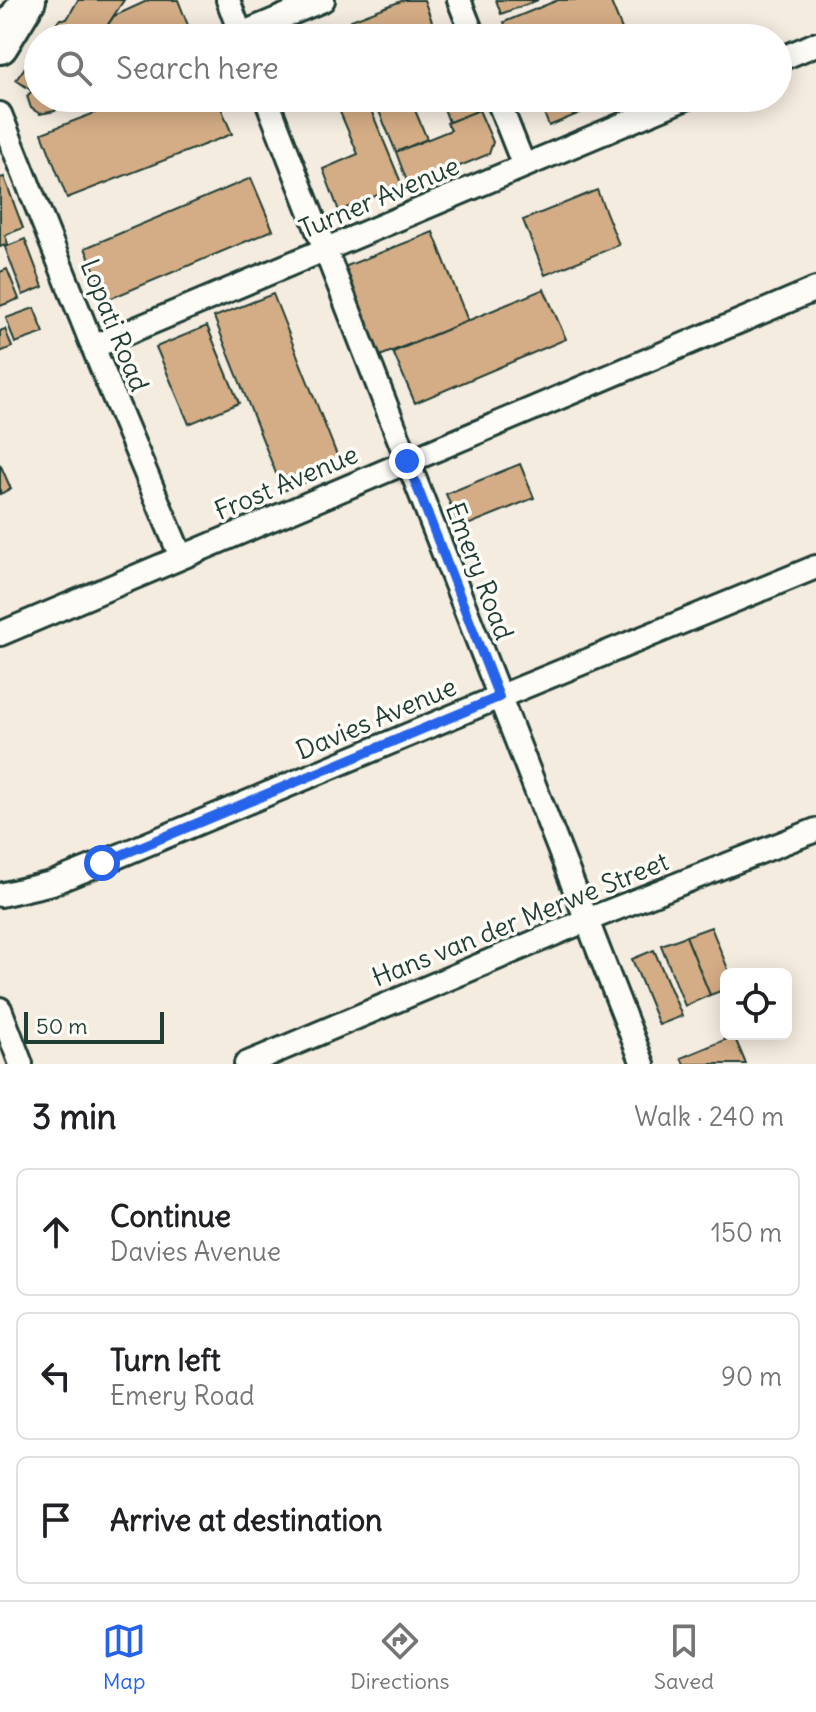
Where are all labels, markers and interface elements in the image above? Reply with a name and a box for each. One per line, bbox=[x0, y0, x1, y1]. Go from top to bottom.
search box bbox=[24, 24, 792, 112]
icon: search bbox=[52, 46, 96, 90]
text: Search here bbox=[116, 49, 279, 87]
street label: Turner Avenue bbox=[294, 148, 464, 246]
street label: Lopati Road bbox=[74, 254, 156, 396]
street label: Frost Avenue bbox=[209, 437, 363, 527]
route end bbox=[389, 443, 425, 479]
street label: Emery Road bbox=[439, 498, 521, 644]
street label: Davies Avenue bbox=[291, 669, 461, 767]
street label: Hans van der Merwe Street bbox=[367, 844, 673, 994]
route start bbox=[84, 845, 120, 881]
map controls bbox=[720, 968, 792, 1040]
button: locate bbox=[720, 968, 792, 1040]
scale bar bbox=[24, 1008, 164, 1044]
text: 50 m bbox=[36, 1012, 88, 1040]
text: 3 min bbox=[32, 1095, 117, 1138]
text: Walk · 240 m bbox=[634, 1100, 784, 1133]
text: Continue bbox=[110, 1197, 231, 1235]
icon: ahead bbox=[34, 1210, 78, 1254]
text: 150 m bbox=[711, 1216, 782, 1249]
text: Davies Avenue bbox=[110, 1235, 281, 1268]
text: Turn left bbox=[110, 1341, 221, 1379]
icon: left bbox=[34, 1354, 78, 1398]
text: 90 m bbox=[721, 1360, 782, 1393]
text: Emery Road bbox=[110, 1379, 254, 1412]
icon: arrive bbox=[34, 1498, 78, 1542]
text: Arrive at destination bbox=[110, 1501, 382, 1539]
tab: Map bbox=[102, 1619, 146, 1695]
tab: Directions bbox=[350, 1619, 450, 1695]
tab: Saved bbox=[654, 1619, 714, 1695]

